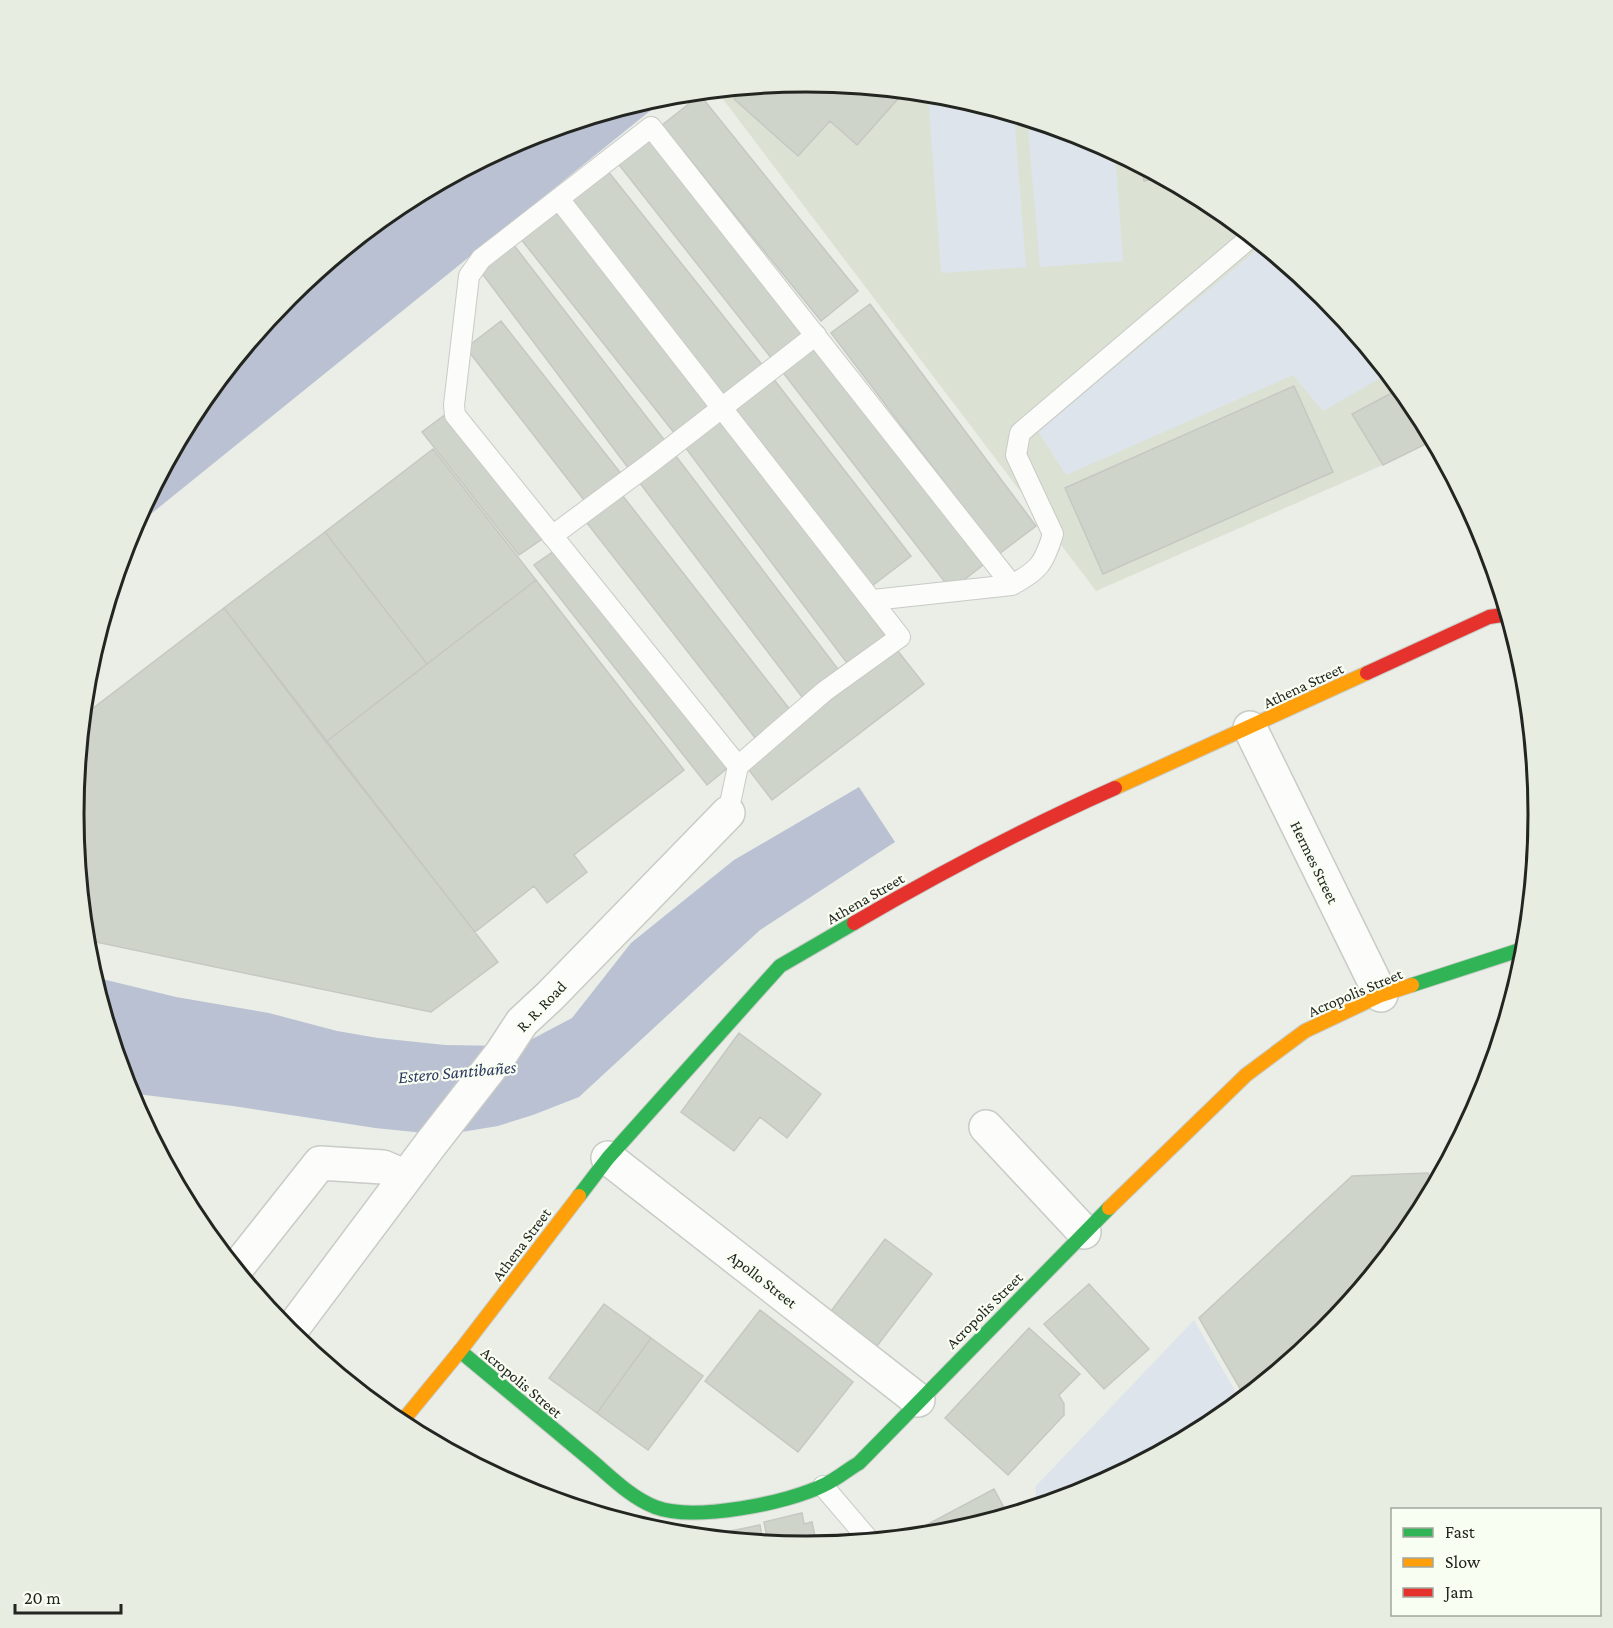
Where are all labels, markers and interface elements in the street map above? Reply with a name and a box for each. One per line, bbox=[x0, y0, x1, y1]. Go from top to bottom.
street label: Athena Street bbox=[1260, 659, 1347, 711]
street label: Hermes Street bbox=[1287, 818, 1342, 907]
street label: Athena Street bbox=[824, 869, 907, 927]
street label: Acropolis Street bbox=[1306, 965, 1406, 1021]
street label: R. R. Road bbox=[513, 977, 570, 1035]
water label: Estero Santibañes bbox=[397, 1057, 517, 1087]
street label: Athena Street bbox=[489, 1204, 555, 1284]
street label: Apollo Street bbox=[724, 1247, 801, 1313]
street label: Acropolis Street bbox=[943, 1268, 1027, 1353]
street label: Acropolis Street bbox=[477, 1344, 566, 1422]
legend bbox=[1391, 1508, 1601, 1616]
text: Fast bbox=[1445, 1522, 1476, 1542]
text: Slow bbox=[1445, 1552, 1481, 1572]
scale bar bbox=[15, 1577, 122, 1615]
text: Jam bbox=[1443, 1582, 1474, 1602]
text: 20 m bbox=[24, 1588, 61, 1608]

